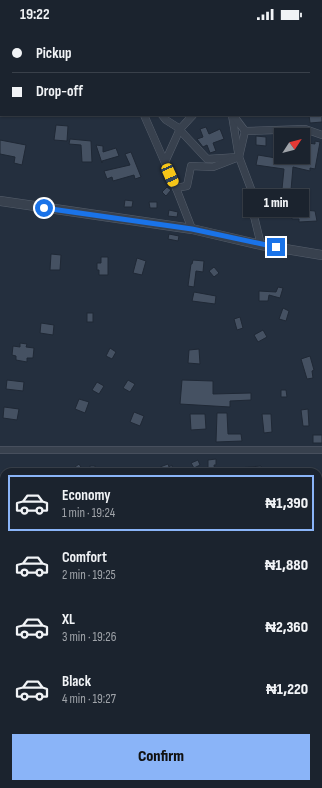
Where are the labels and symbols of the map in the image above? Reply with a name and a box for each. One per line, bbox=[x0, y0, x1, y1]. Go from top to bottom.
north arrow bbox=[274, 128, 310, 164]
car bbox=[160, 162, 180, 188]
callout: 1 min bbox=[243, 189, 309, 217]
route start bbox=[35, 199, 53, 217]
route end bbox=[267, 238, 285, 256]

